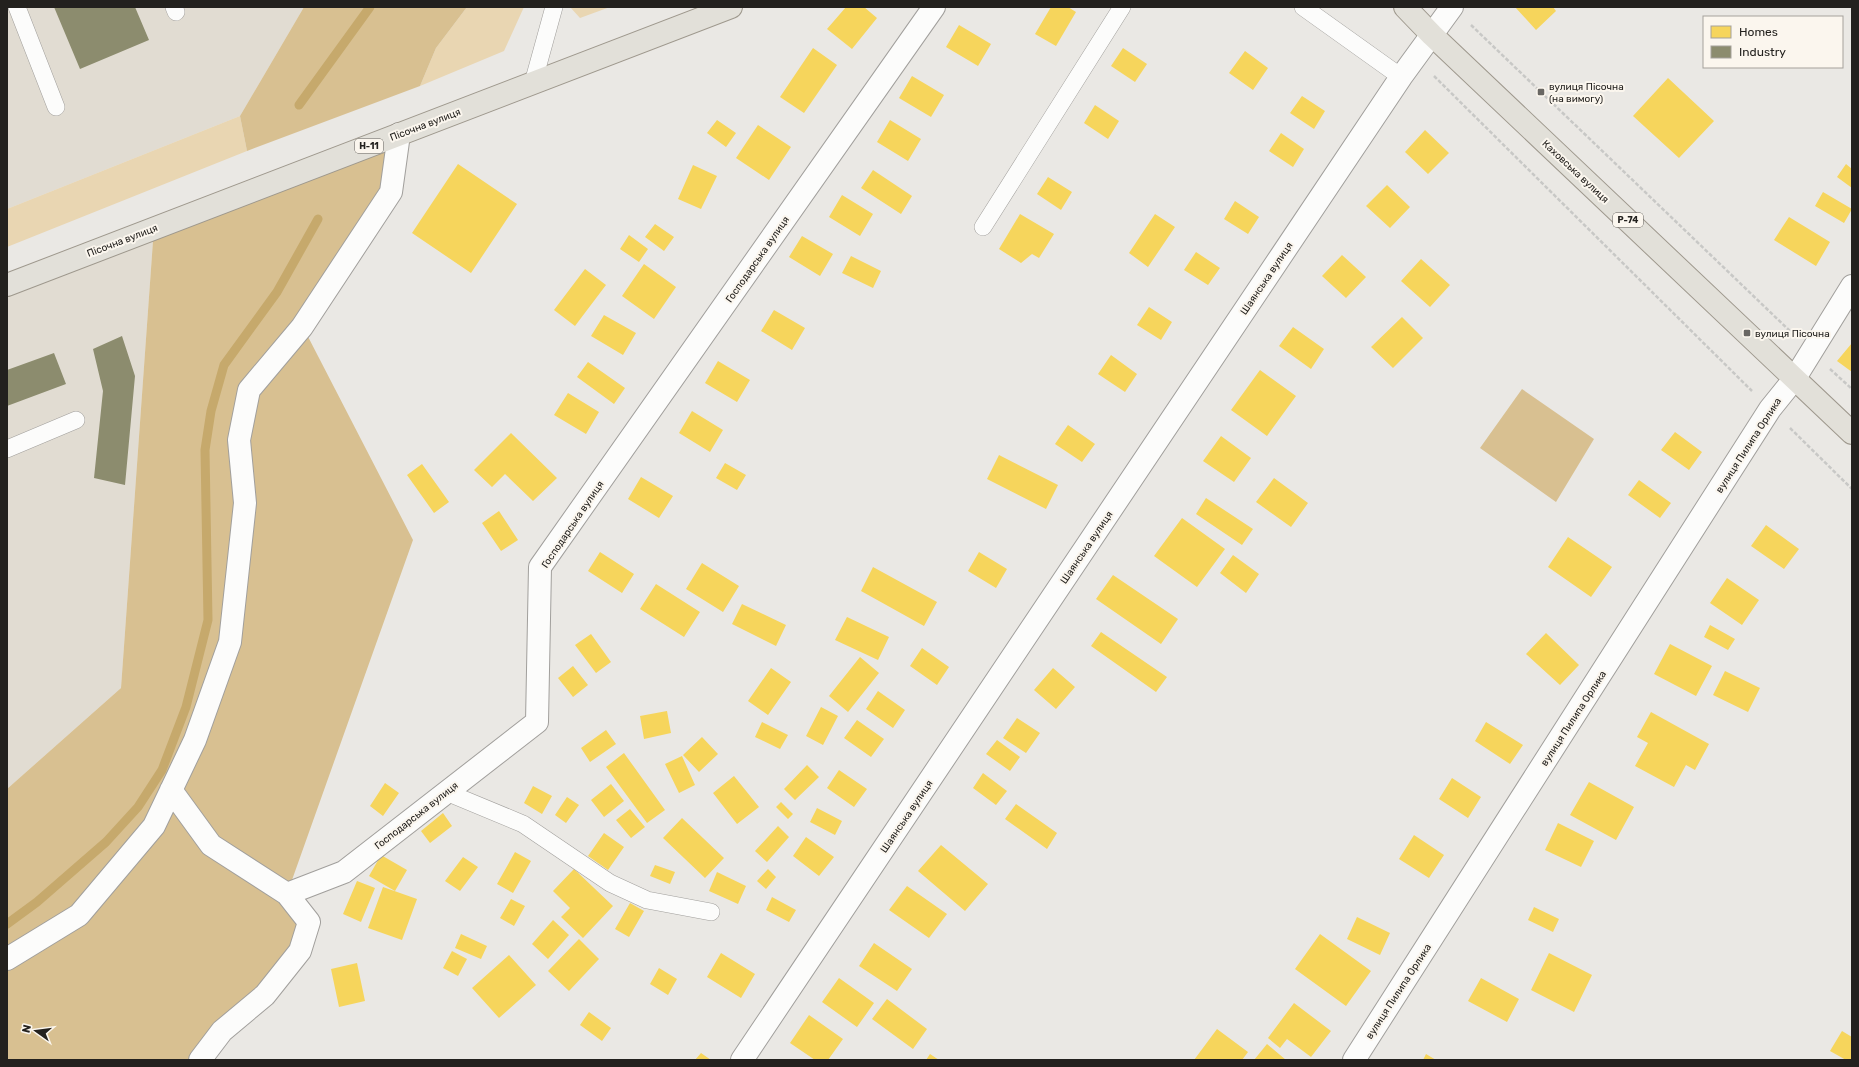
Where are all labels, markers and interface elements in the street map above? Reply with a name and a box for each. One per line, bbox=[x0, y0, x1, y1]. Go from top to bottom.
legend bbox=[1703, 16, 1843, 68]
text: Homes bbox=[1739, 25, 1778, 39]
text: Industry bbox=[1739, 45, 1786, 59]
place label: вулиця Пісочна (на вимогу) bbox=[1549, 81, 1624, 105]
marker: вулиця Пісочна (на вимогу) bbox=[1536, 87, 1546, 97]
street label: Пісочна вулиця bbox=[388, 106, 462, 144]
street label: Каховська вулиця bbox=[1539, 138, 1611, 206]
road number: Н-11 bbox=[355, 139, 383, 153]
road number: Р-74 bbox=[1613, 213, 1643, 227]
street label: Господарська вулиця bbox=[723, 214, 792, 305]
street label: Пісочна вулиця bbox=[85, 222, 159, 260]
street label: Шаянська вулиця bbox=[1238, 240, 1296, 317]
marker: вулиця Пісочна bbox=[1742, 328, 1752, 338]
place label: вулиця Пісочна bbox=[1755, 328, 1830, 340]
street label: вулиця Пилипа Орлика bbox=[1714, 396, 1784, 495]
street label: Господарська вулиця bbox=[539, 479, 606, 570]
street label: Шаянська вулиця bbox=[1058, 509, 1116, 586]
street label: вулиця Пилипа Орлика bbox=[1539, 669, 1609, 768]
street label: Шаянська вулиця bbox=[878, 778, 936, 855]
street label: Господарська вулиця bbox=[373, 779, 461, 852]
street label: вулиця Пилипа Орлика bbox=[1364, 942, 1434, 1041]
north arrow bbox=[16, 1011, 56, 1051]
text: N bbox=[20, 1023, 34, 1034]

